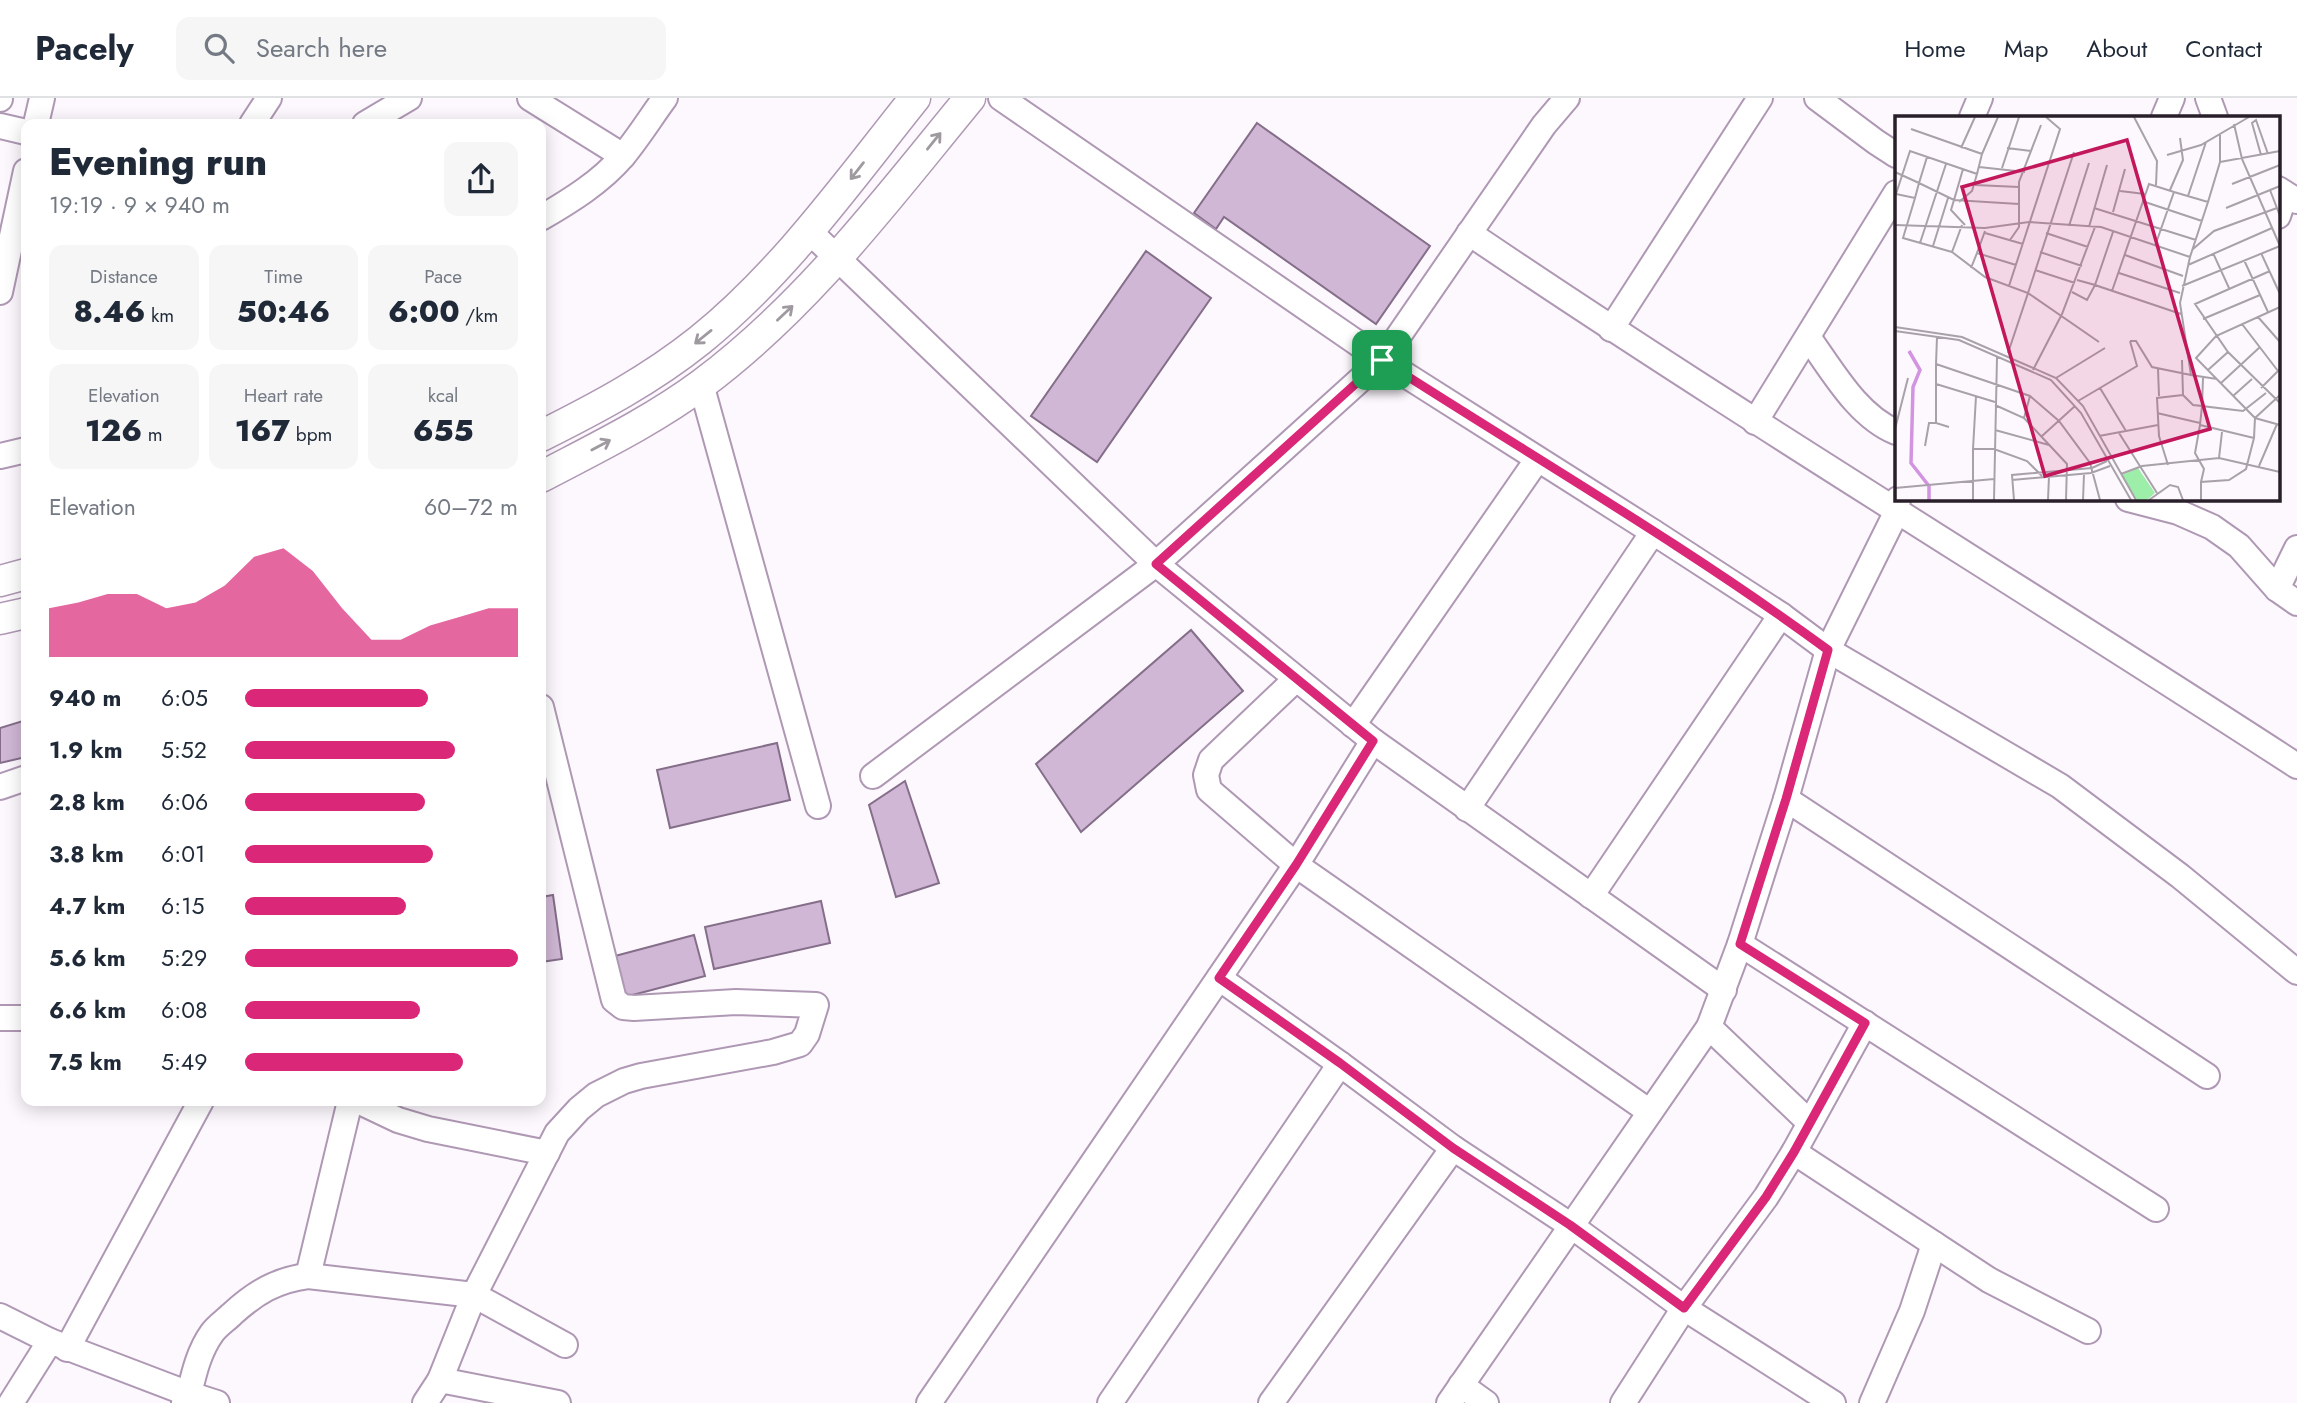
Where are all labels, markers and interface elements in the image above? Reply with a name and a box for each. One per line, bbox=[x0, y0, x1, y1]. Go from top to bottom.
search box bbox=[176, 17, 666, 80]
text: Pacely bbox=[35, 25, 134, 72]
icon: search bbox=[200, 29, 238, 67]
text: Search here bbox=[256, 29, 387, 67]
text: Home bbox=[1904, 31, 1966, 66]
text: Map bbox=[2004, 31, 2048, 66]
text: About bbox=[2086, 31, 2147, 66]
text: Contact bbox=[2185, 31, 2262, 66]
inset map bbox=[1895, 116, 2280, 500]
one-way arrow bbox=[926, 133, 942, 151]
text: Evening run bbox=[49, 134, 267, 189]
button: share bbox=[444, 142, 518, 216]
one-way arrow bbox=[849, 161, 865, 179]
text: 19:19 · 9 × 940 m bbox=[49, 188, 230, 222]
text: Distance bbox=[90, 263, 158, 290]
text: Time bbox=[264, 263, 303, 290]
text: Pace bbox=[424, 263, 462, 290]
text: 8.46 bbox=[73, 290, 145, 333]
text: 50:46 bbox=[237, 290, 330, 333]
text: 6:00 bbox=[388, 290, 460, 333]
text: km bbox=[145, 302, 174, 329]
text: /km bbox=[460, 302, 498, 329]
one-way arrow bbox=[777, 305, 794, 322]
one-way arrow bbox=[694, 329, 712, 345]
pin bbox=[1352, 330, 1412, 390]
icon: arrive bbox=[1363, 341, 1401, 379]
text: Elevation bbox=[88, 382, 160, 409]
text: Heart rate bbox=[244, 382, 323, 409]
text: kcal bbox=[428, 382, 459, 409]
text: 126 bbox=[85, 409, 142, 452]
text: 167 bbox=[235, 409, 290, 452]
text: 655 bbox=[413, 409, 474, 452]
text: m bbox=[142, 421, 163, 448]
text: bpm bbox=[290, 421, 332, 448]
one-way arrow bbox=[590, 438, 611, 451]
text: Elevation bbox=[49, 490, 136, 524]
text: 60–72 m bbox=[424, 490, 518, 524]
text: 940 m bbox=[49, 681, 121, 715]
text: 6:05 bbox=[161, 681, 208, 715]
text: 1.9 km bbox=[49, 733, 123, 767]
text: 5:52 bbox=[161, 733, 207, 767]
text: 2.8 km bbox=[49, 785, 125, 819]
text: 6:06 bbox=[161, 785, 208, 819]
text: 3.8 km bbox=[49, 837, 124, 871]
text: 6:01 bbox=[161, 837, 205, 871]
text: 4.7 km bbox=[49, 889, 125, 923]
text: 6:15 bbox=[161, 889, 204, 923]
text: 5.6 km bbox=[49, 941, 126, 975]
text: 5:29 bbox=[161, 941, 207, 975]
text: 6.6 km bbox=[49, 993, 126, 1027]
text: 6:08 bbox=[161, 993, 208, 1027]
text: 7.5 km bbox=[49, 1045, 122, 1079]
text: 5:49 bbox=[161, 1045, 208, 1079]

